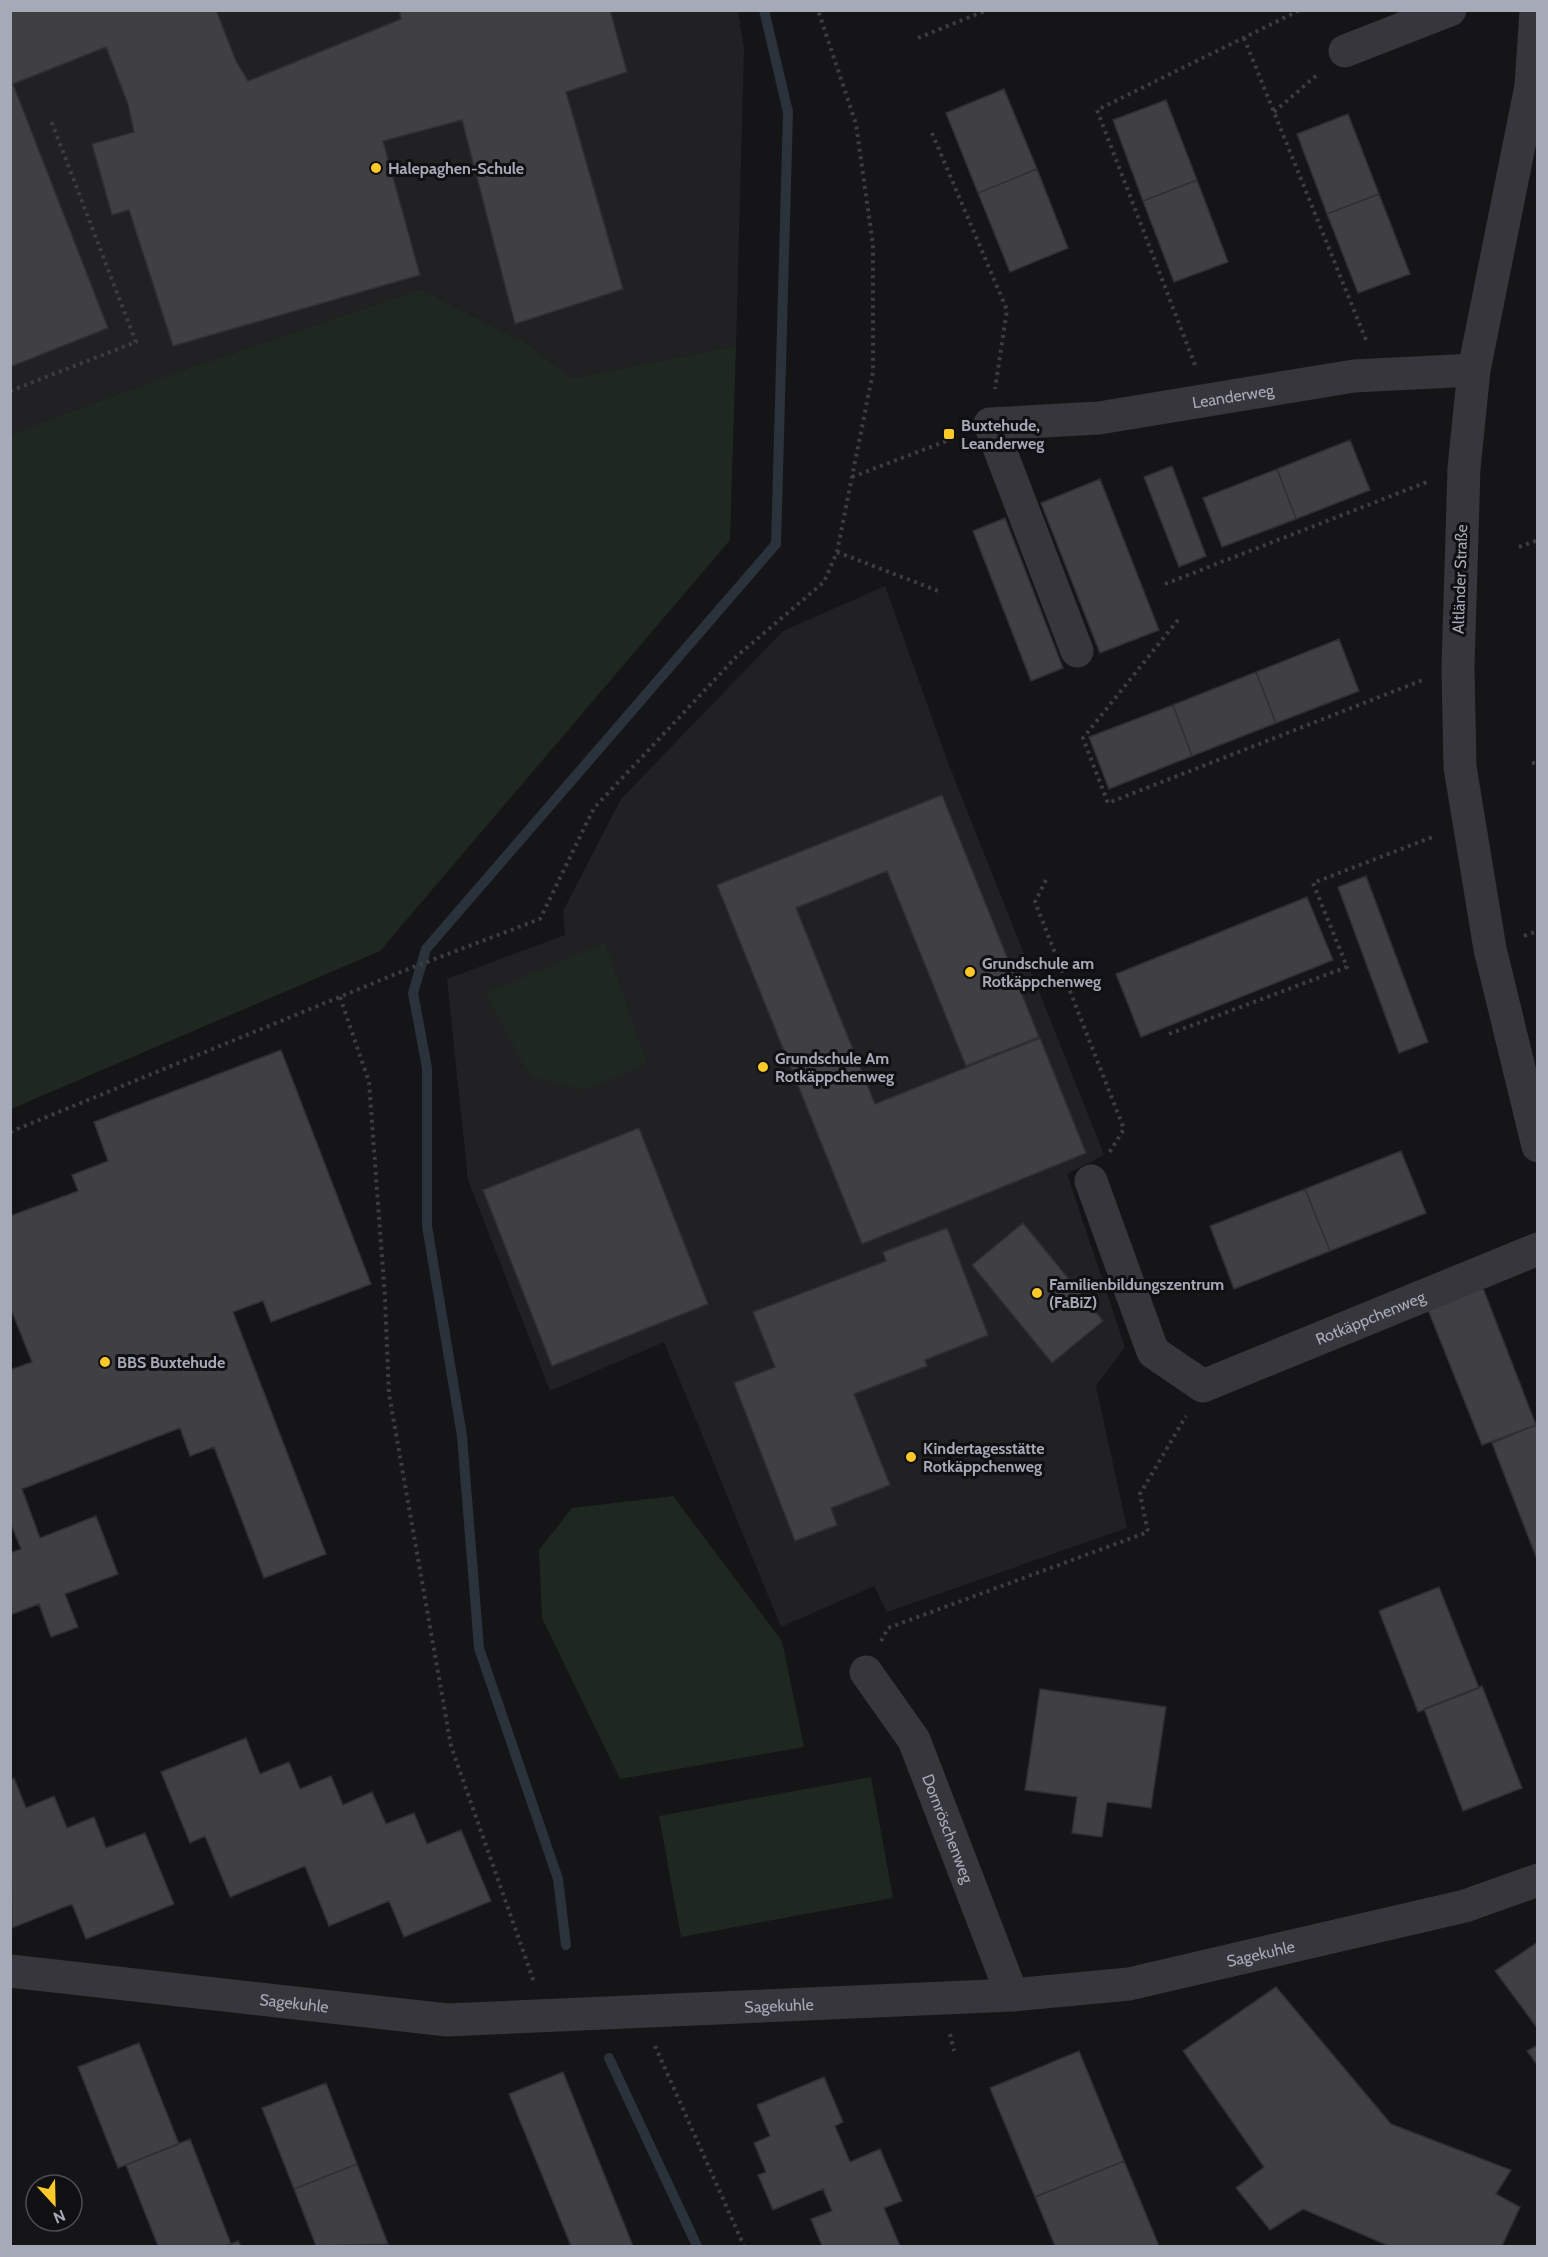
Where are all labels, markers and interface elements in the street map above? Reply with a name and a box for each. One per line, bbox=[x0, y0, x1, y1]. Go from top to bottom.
place label: Halepaghen-Schule bbox=[388, 159, 524, 178]
marker: Halepaghen-Schule bbox=[369, 161, 383, 175]
street label: Leanderweg bbox=[1191, 380, 1276, 412]
place label: Buxtehude, Leanderweg bbox=[961, 416, 1044, 453]
marker: Buxtehude, Leanderweg bbox=[942, 427, 956, 441]
street label: Altländer Straße bbox=[1449, 524, 1471, 634]
place label: Grundschule am Rotkäppchenweg bbox=[982, 954, 1101, 991]
marker: Grundschule am Rotkäppchenweg bbox=[963, 965, 977, 979]
place label: Grundschule Am Rotkäppchenweg bbox=[775, 1049, 894, 1086]
marker: Grundschule Am Rotkäppchenweg bbox=[756, 1060, 770, 1074]
place label: Familienbildungszentrum (FaBiZ) bbox=[1049, 1275, 1224, 1312]
marker: Familienbildungszentrum (FaBiZ) bbox=[1030, 1286, 1044, 1300]
street label: Rotkäppchenweg bbox=[1313, 1286, 1429, 1349]
place label: BBS Buxtehude bbox=[117, 1353, 225, 1372]
marker: BBS Buxtehude bbox=[98, 1355, 112, 1369]
place label: Kindertagesstätte Rotkäppchenweg bbox=[923, 1439, 1045, 1476]
marker: Kindertagesstätte Rotkäppchenweg bbox=[904, 1450, 918, 1464]
street label: Dornröschenweg bbox=[918, 1771, 978, 1887]
street label: Sagekuhle bbox=[1225, 1936, 1297, 1971]
street label: Sagekuhle bbox=[259, 1990, 330, 2016]
street label: Sagekuhle bbox=[744, 1994, 814, 2016]
north arrow bbox=[24, 2173, 84, 2233]
text: N bbox=[51, 2206, 68, 2227]

